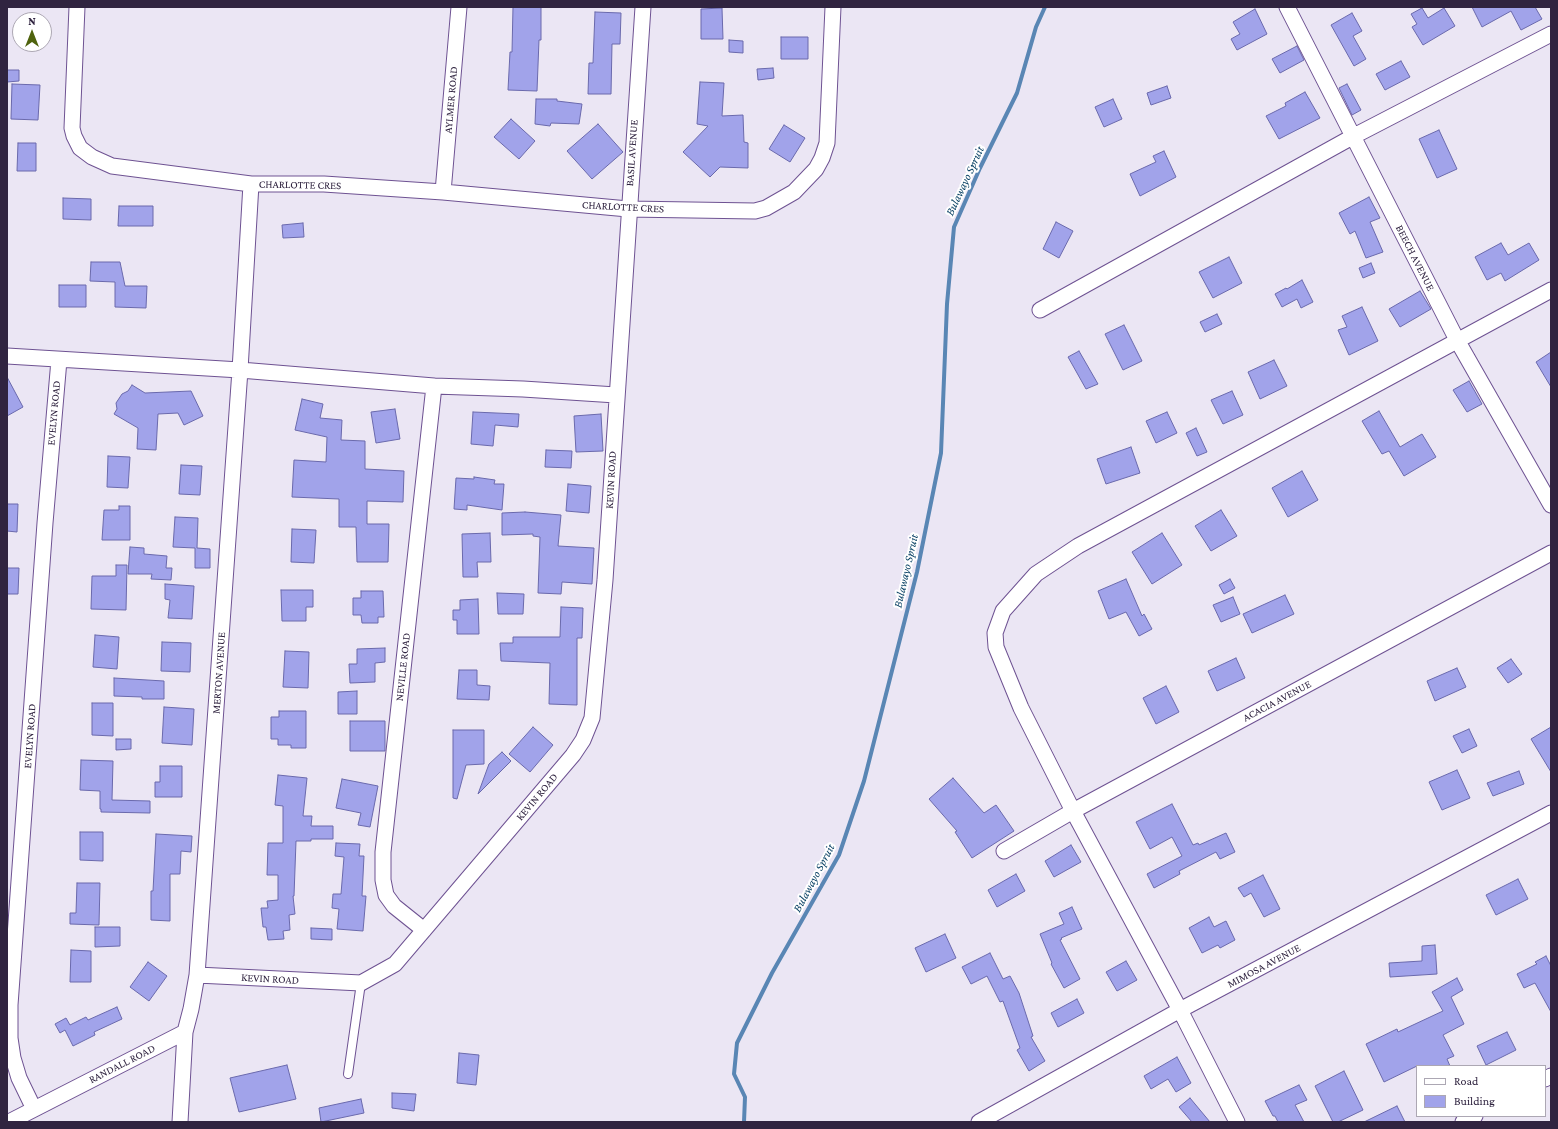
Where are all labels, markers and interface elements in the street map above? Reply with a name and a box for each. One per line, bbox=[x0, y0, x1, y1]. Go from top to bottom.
north arrow bbox=[12, 12, 52, 52]
text: N bbox=[28, 15, 36, 27]
street label: AYLMER ROAD bbox=[441, 66, 461, 134]
street label: BASIL AVENUE bbox=[623, 119, 641, 187]
water label: Bulawayo Spruit bbox=[943, 144, 987, 218]
street label: CHARLOTTE CRES bbox=[259, 178, 341, 192]
street label: CHARLOTTE CRES bbox=[581, 198, 665, 216]
street label: BEECH AVENUE bbox=[1393, 223, 1437, 293]
street label: EVELYN ROAD bbox=[45, 380, 63, 446]
street label: KEVIN ROAD bbox=[603, 451, 619, 509]
water label: Bulawayo Spruit bbox=[891, 533, 921, 609]
street label: MERTON AVENUE bbox=[210, 632, 228, 714]
street label: NEVILLE ROAD bbox=[393, 632, 413, 702]
street label: ACACIA AVENUE bbox=[1241, 677, 1313, 725]
street label: EVELYN ROAD bbox=[21, 703, 39, 769]
street label: KEVIN ROAD bbox=[513, 771, 561, 823]
water label: Bulawayo Spruit bbox=[790, 841, 838, 915]
street label: MIMOSA AVENUE bbox=[1225, 941, 1303, 991]
street label: KEVIN ROAD bbox=[241, 971, 299, 987]
street label: RANDALL ROAD bbox=[87, 1042, 157, 1086]
legend bbox=[1416, 1065, 1546, 1117]
text: Road bbox=[1454, 1074, 1478, 1088]
text: Building bbox=[1454, 1094, 1495, 1108]

